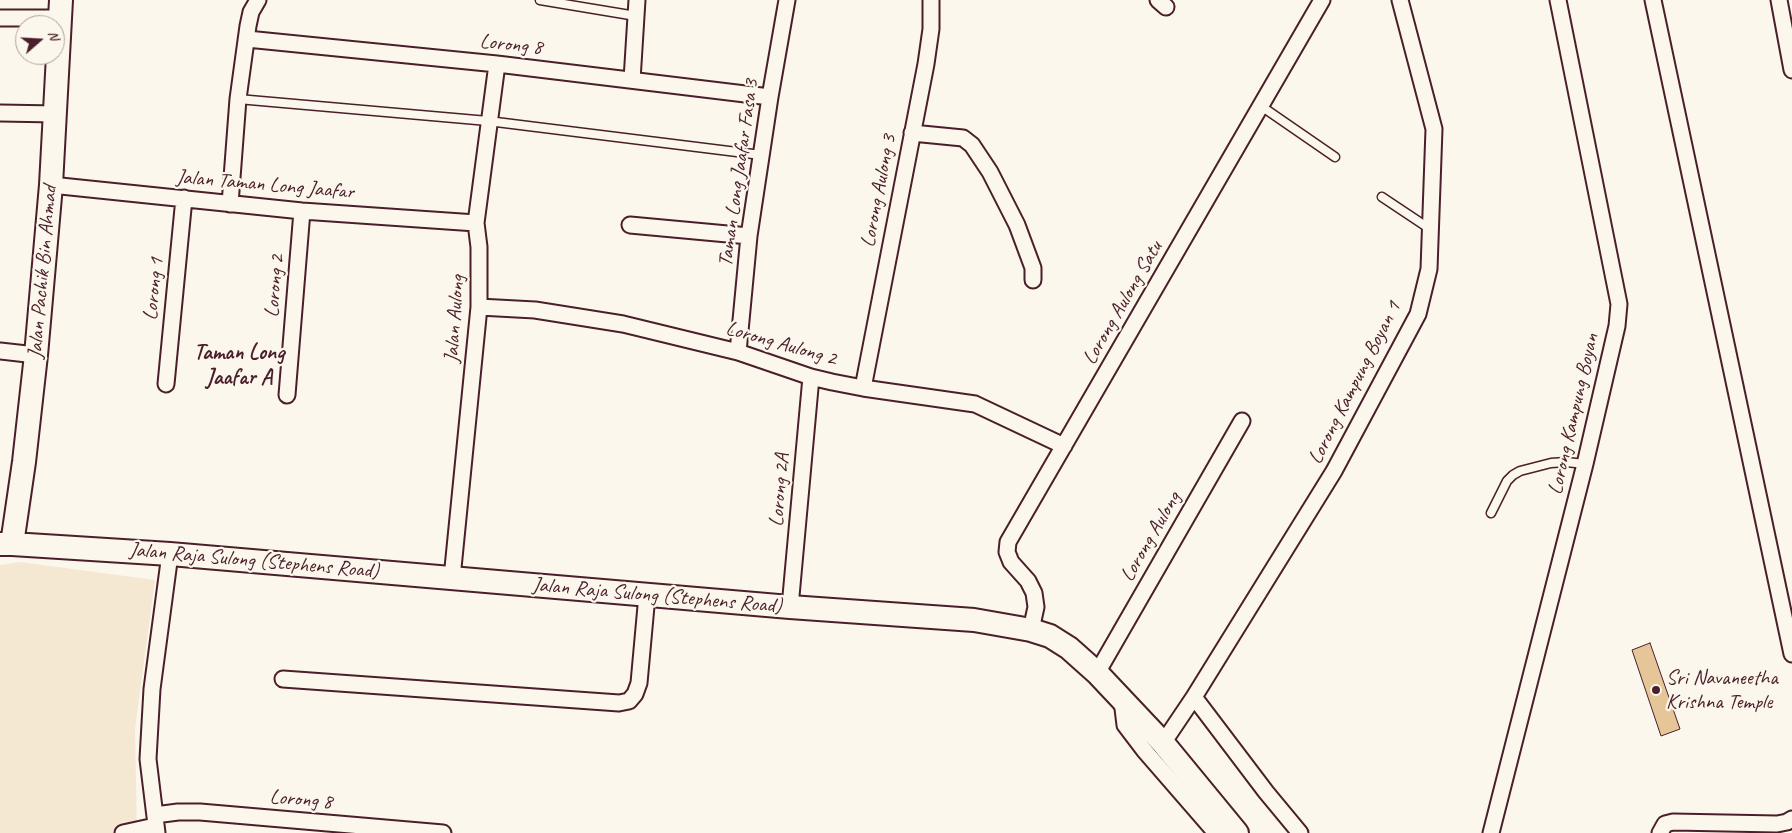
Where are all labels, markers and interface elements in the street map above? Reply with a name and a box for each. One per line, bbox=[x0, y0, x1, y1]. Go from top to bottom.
north arrow bbox=[15, 15, 65, 65]
text: N bbox=[44, 28, 63, 42]
street label: Lorong 8 bbox=[478, 29, 544, 61]
street label: Taman Long Jaafar Fasa 3 bbox=[713, 77, 765, 269]
street label: Lorong Aulong 3 bbox=[856, 133, 902, 249]
street label: Jalan Taman Long Jaafar bbox=[175, 165, 355, 205]
street label: Jalan Pachik Bin Ahmad bbox=[23, 184, 63, 360]
street label: Lorong Aulong Satu bbox=[1077, 237, 1169, 369]
street label: Lorong 2 bbox=[260, 254, 290, 318]
street label: Lorong 1 bbox=[138, 256, 170, 322]
street label: Jalan Aulong bbox=[439, 274, 471, 364]
street label: Lorong Kampung Boyan 1 bbox=[1303, 297, 1407, 469]
street label: Lorong Aulong 2 bbox=[723, 316, 839, 372]
street label: Lorong Kampung Boyan bbox=[1543, 331, 1605, 497]
district label: Taman Long Jaafar A bbox=[194, 340, 284, 392]
street label: Lorong 2A bbox=[764, 452, 796, 528]
street label: Lorong Aulong bbox=[1115, 488, 1187, 586]
street label: Jalan Raja Sulong (Stephens Road) bbox=[128, 538, 380, 584]
street label: Jalan Raja Sulong (Stephens Road) bbox=[531, 573, 783, 619]
place label: Sri Navaneetha Krishna Temple bbox=[1666, 665, 1778, 715]
marker: Sri Navaneetha Krishna Temple bbox=[1650, 684, 1662, 696]
street label: Lorong 8 bbox=[269, 785, 333, 815]

